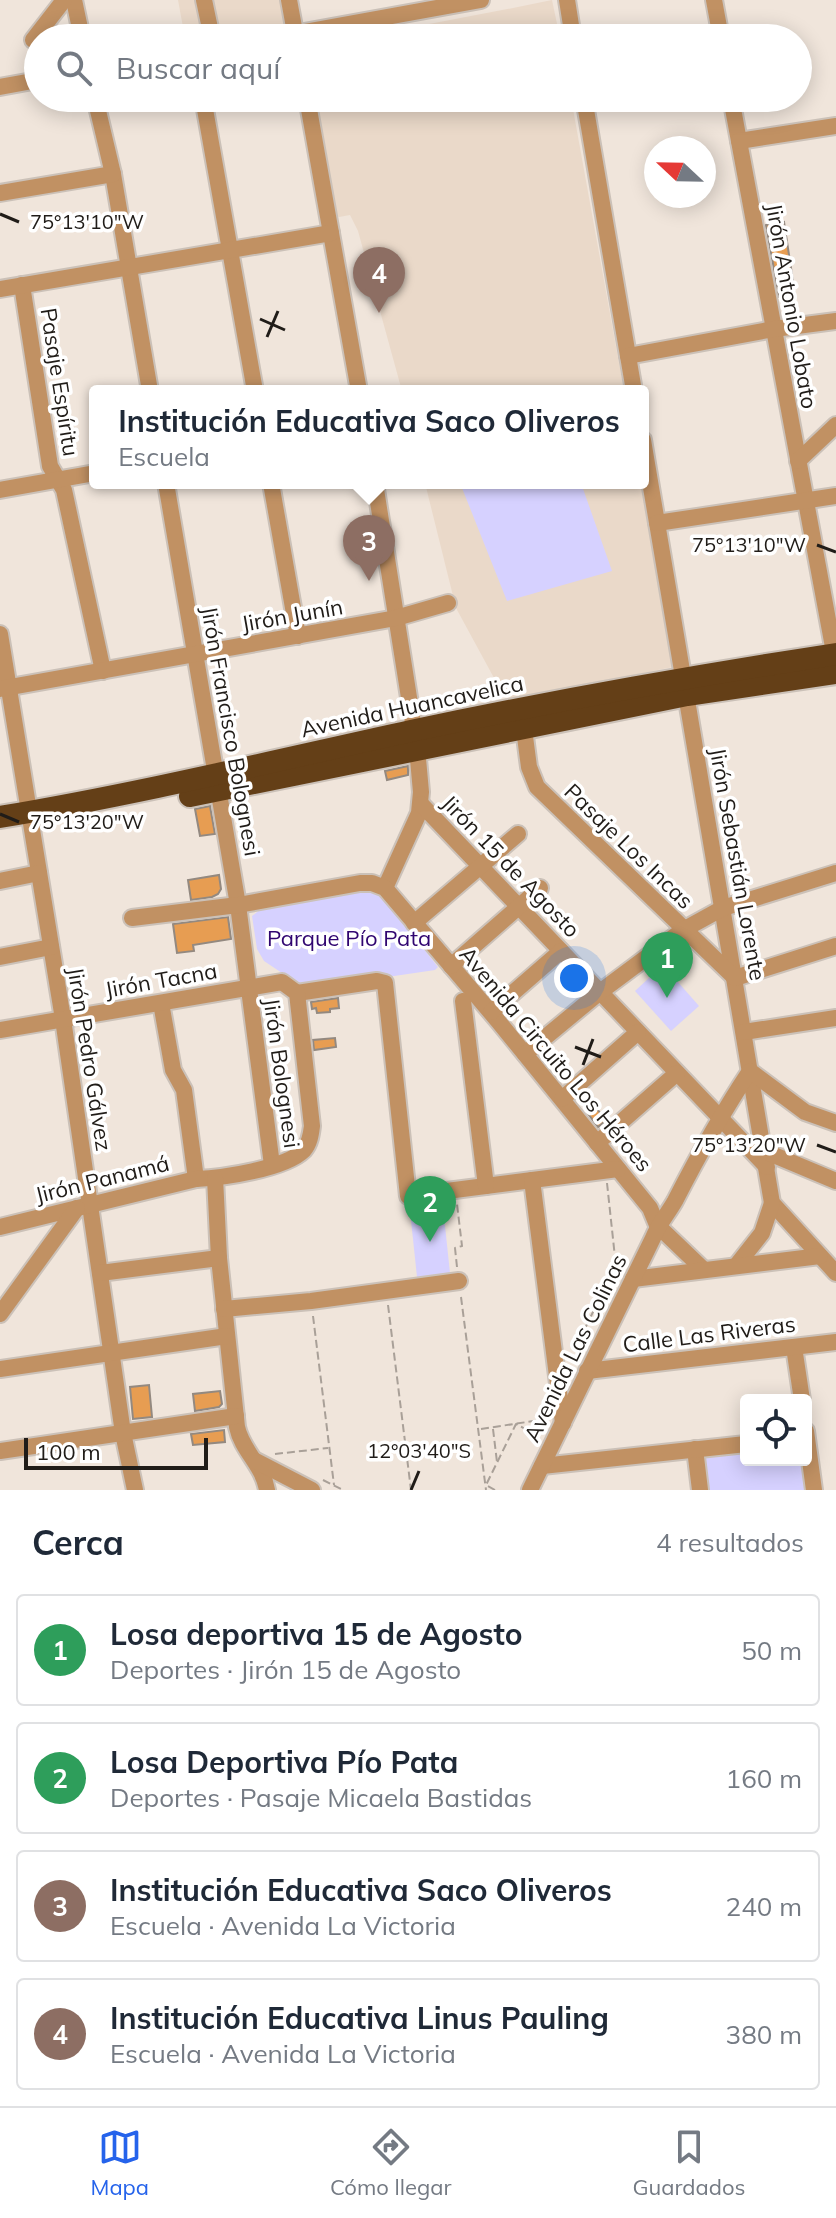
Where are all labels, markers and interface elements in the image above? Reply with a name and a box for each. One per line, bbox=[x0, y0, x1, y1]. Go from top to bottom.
search box bbox=[24, 24, 812, 112]
icon: search bbox=[52, 46, 96, 90]
text: Buscar aquí bbox=[116, 49, 281, 87]
north arrow bbox=[644, 136, 716, 208]
street label: Jirón Antonio Lobato bbox=[760, 201, 824, 411]
text: 75°13'10"W bbox=[30, 209, 144, 234]
pin: 4 bbox=[353, 247, 405, 313]
street label: Pasaje Espíritu bbox=[34, 306, 86, 458]
popup bbox=[89, 385, 649, 489]
text: Institución Educativa Saco Oliveros bbox=[118, 402, 620, 440]
text: Escuela bbox=[118, 440, 210, 473]
pin: 3 bbox=[343, 515, 395, 581]
text: 75°13'10"W bbox=[692, 532, 806, 557]
street label: Jirón Junín bbox=[239, 592, 345, 638]
street label: Jirón Francisco Bolognesi bbox=[195, 604, 267, 858]
street label: Avenida Huancavelica bbox=[298, 669, 526, 743]
street label: Jirón Sebastián Lorente bbox=[704, 745, 772, 983]
street label: Pasaje Los Incas bbox=[559, 777, 699, 915]
street label: Jirón 15 de Agosto bbox=[436, 789, 586, 943]
text: 75°13'20"W bbox=[30, 809, 144, 834]
park label: Parque Pío Pata bbox=[267, 924, 431, 952]
pin: 1 bbox=[641, 932, 693, 998]
street label: Avenida Circuito Los Héroes bbox=[454, 941, 658, 1177]
street label: Jirón Tacna bbox=[103, 956, 219, 1004]
your location bbox=[554, 958, 594, 998]
street label: Jirón Pedro Gálvez bbox=[62, 965, 118, 1153]
street label: Jirón Bolognesi bbox=[258, 996, 306, 1150]
text: 75°13'20"W bbox=[692, 1132, 806, 1157]
street label: Jirón Panamá bbox=[32, 1149, 172, 1209]
pin: 2 bbox=[404, 1176, 456, 1242]
street label: Avenida Las Colinas bbox=[517, 1250, 633, 1446]
street label: Calle Las Riveras bbox=[621, 1310, 797, 1358]
map controls bbox=[740, 1394, 812, 1466]
button: locate bbox=[740, 1394, 812, 1466]
scale bar bbox=[24, 1434, 208, 1470]
text: 100 m bbox=[36, 1438, 101, 1466]
text: 12°03'40"S bbox=[367, 1438, 471, 1463]
text: Cerca bbox=[32, 1521, 124, 1564]
text: 4 resultados bbox=[656, 1526, 804, 1559]
text: Losa deportiva 15 de Agosto bbox=[110, 1615, 522, 1653]
text: 1 bbox=[52, 1634, 68, 1667]
text: 50 m bbox=[741, 1634, 802, 1667]
text: Deportes · Jirón 15 de Agosto bbox=[110, 1653, 461, 1686]
text: Losa Deportiva Pío Pata bbox=[110, 1743, 458, 1781]
text: 2 bbox=[52, 1762, 68, 1795]
text: 160 m bbox=[726, 1762, 802, 1795]
text: Deportes · Pasaje Micaela Bastidas bbox=[110, 1781, 532, 1814]
text: Institución Educativa Saco Oliveros bbox=[110, 1871, 612, 1909]
text: 3 bbox=[52, 1890, 68, 1923]
text: 240 m bbox=[726, 1890, 802, 1923]
text: Escuela · Avenida La Victoria bbox=[110, 1909, 456, 1942]
text: Institución Educativa Linus Pauling bbox=[110, 1999, 609, 2037]
text: 4 bbox=[52, 2018, 68, 2051]
text: 380 m bbox=[726, 2018, 802, 2051]
text: Escuela · Avenida La Victoria bbox=[110, 2037, 456, 2070]
tab: Mapa bbox=[91, 2125, 149, 2201]
tab: Cómo llegar bbox=[330, 2125, 451, 2201]
tab: Guardados bbox=[633, 2125, 745, 2201]

